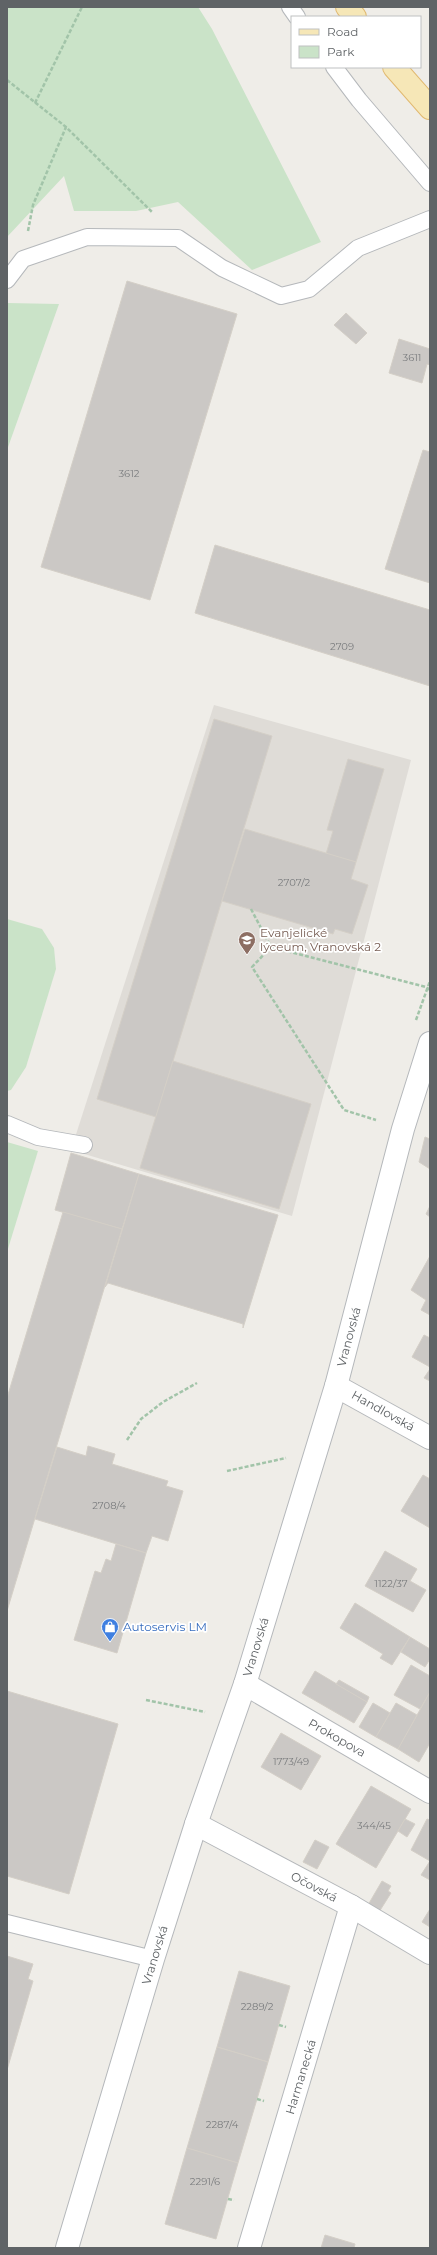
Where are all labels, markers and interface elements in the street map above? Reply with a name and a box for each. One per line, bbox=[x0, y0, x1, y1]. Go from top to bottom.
legend bbox=[291, 16, 421, 68]
text: Road bbox=[327, 24, 358, 39]
text: Park bbox=[327, 44, 355, 59]
house number: 3611 bbox=[403, 351, 421, 364]
house number: 3612 bbox=[118, 467, 140, 480]
house number: 2709 bbox=[330, 640, 354, 653]
house number: 2707/2 bbox=[278, 876, 311, 889]
place label: Evanjelické lýceum, Vranovská 2 bbox=[260, 925, 381, 954]
school or university icon: Evanjelické lýceum, Vranovská 2 bbox=[237, 930, 257, 955]
street label: Vranovská bbox=[333, 1305, 364, 1368]
street label: Handlovská bbox=[349, 1387, 418, 1434]
house number: 2708/4 bbox=[92, 1499, 126, 1512]
house number: 1122/37 bbox=[374, 1577, 408, 1590]
street label: Vranovská bbox=[239, 1615, 272, 1678]
shop icon: Autoservis LM bbox=[100, 1617, 120, 1642]
place label: Autoservis LM bbox=[123, 1619, 207, 1634]
street label: Prokopova bbox=[306, 1715, 369, 1760]
house number: 1773/49 bbox=[273, 1755, 309, 1768]
house number: 344/45 bbox=[357, 1819, 391, 1832]
street label: Očovská bbox=[288, 1868, 340, 1905]
street label: Vranovská bbox=[138, 1923, 171, 1986]
house number: 2289/2 bbox=[241, 2000, 274, 2013]
street label: Harmanecká bbox=[282, 2038, 319, 2116]
house number: 2287/4 bbox=[206, 2118, 239, 2131]
house number: 2291/6 bbox=[190, 2175, 220, 2188]

